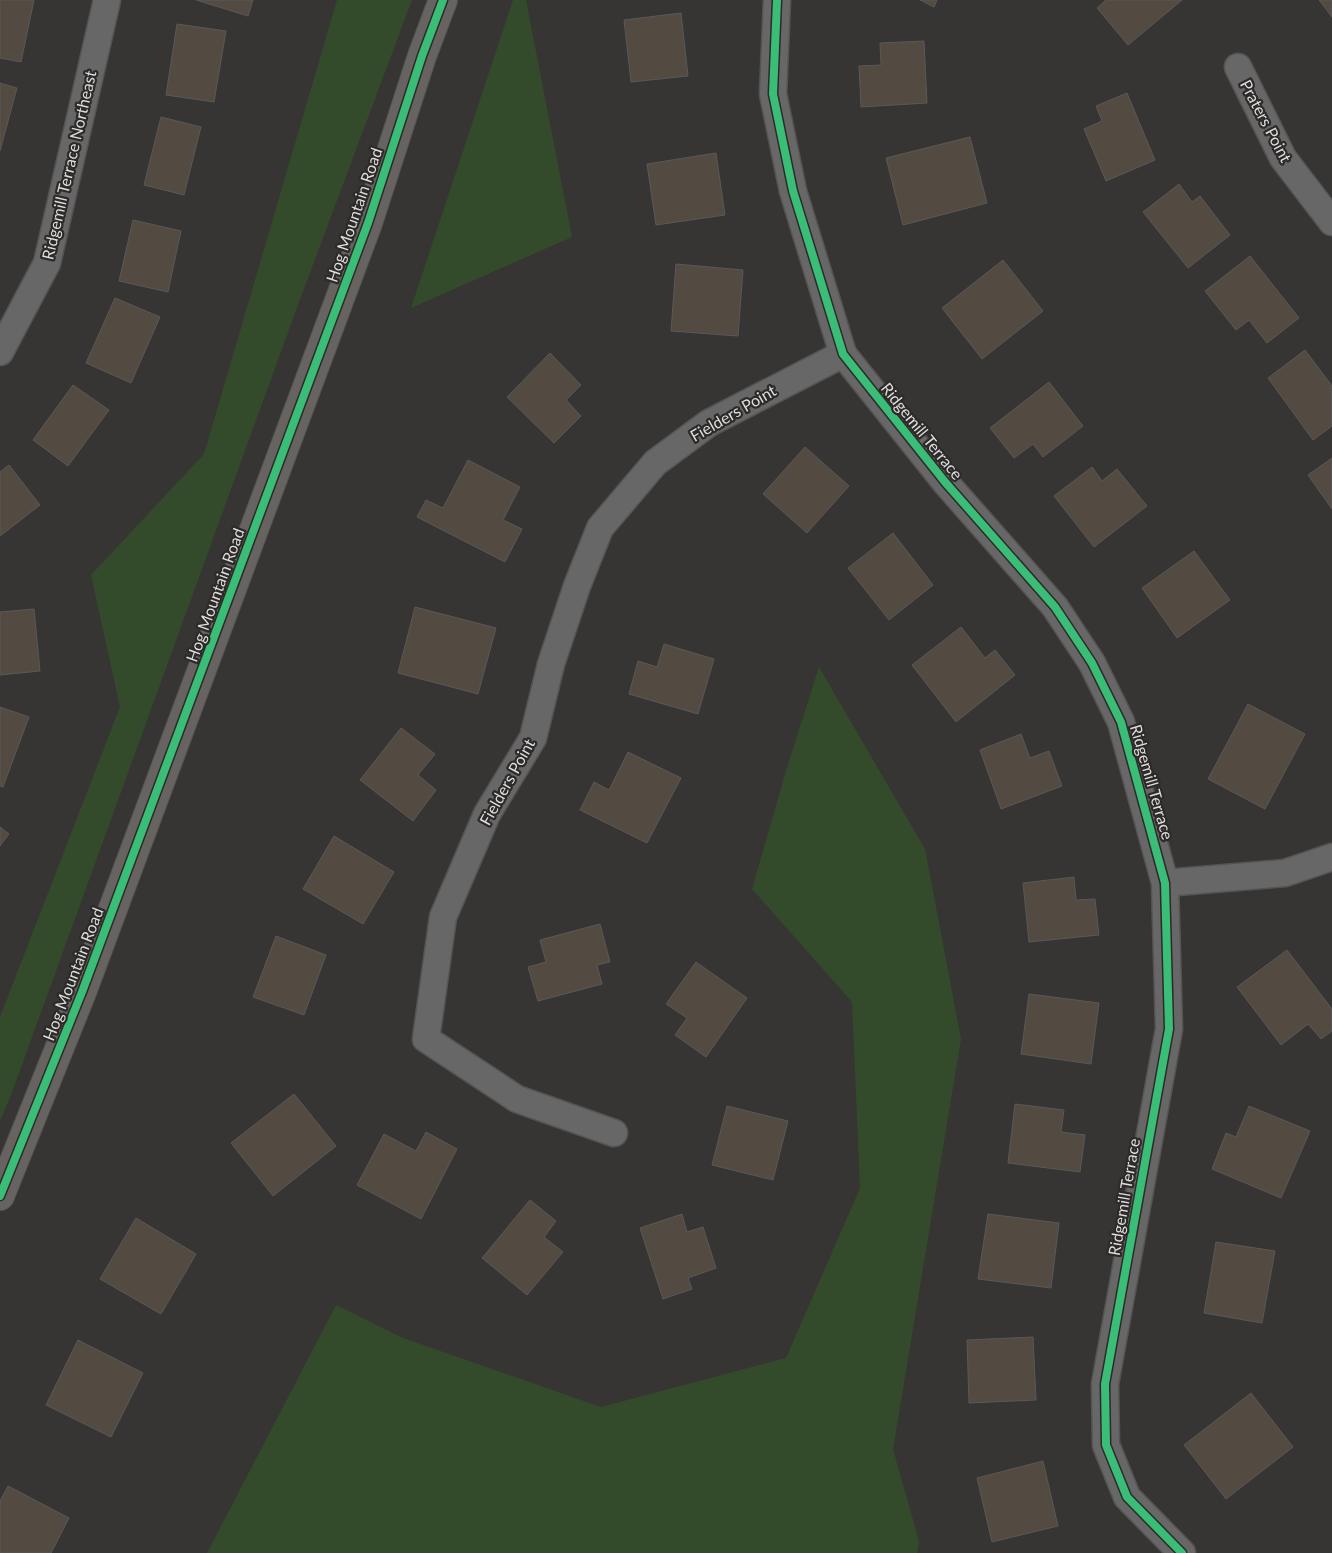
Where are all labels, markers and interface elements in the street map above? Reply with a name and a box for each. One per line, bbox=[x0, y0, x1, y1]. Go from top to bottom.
street label: Ridgemill Terrace Northeast bbox=[37, 68, 100, 261]
street label: Praters Point bbox=[1237, 76, 1296, 165]
street label: Hog Mountain Road bbox=[322, 145, 385, 285]
street label: Ridgemill Terrace bbox=[878, 379, 967, 483]
street label: Fielders Point bbox=[686, 380, 779, 445]
street label: Hog Mountain Road bbox=[182, 525, 248, 664]
street label: Ridgemill Terrace bbox=[1127, 722, 1178, 842]
street label: Fielders Point bbox=[475, 735, 538, 828]
street label: Hog Mountain Road bbox=[38, 905, 107, 1043]
street label: Ridgemill Terrace bbox=[1104, 1137, 1143, 1257]

